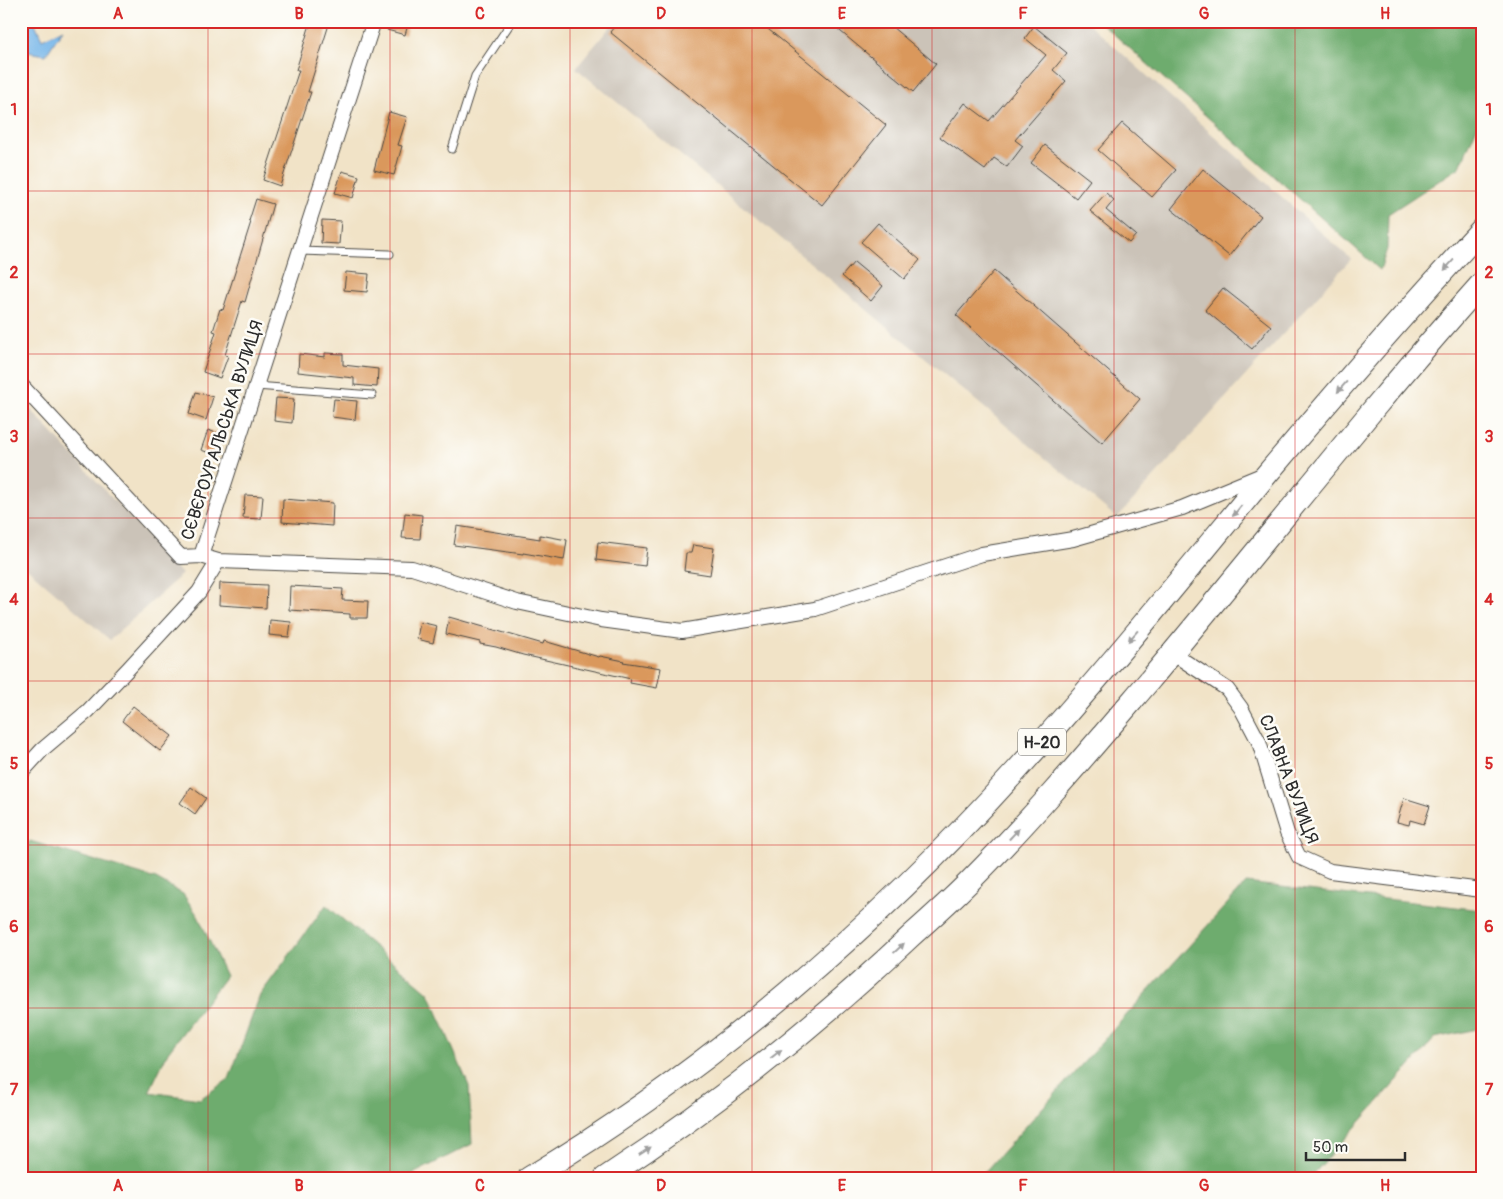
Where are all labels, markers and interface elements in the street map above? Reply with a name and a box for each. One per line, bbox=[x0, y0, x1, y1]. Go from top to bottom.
text: A bbox=[113, 4, 124, 24]
text: B bbox=[294, 4, 304, 24]
text: C bbox=[475, 4, 485, 24]
text: D bbox=[656, 4, 666, 24]
text: E bbox=[838, 4, 847, 24]
text: F bbox=[1018, 4, 1028, 24]
text: G bbox=[1199, 4, 1210, 24]
text: H bbox=[1380, 4, 1390, 24]
text: 1 bbox=[11, 100, 17, 120]
text: 1 bbox=[1486, 100, 1492, 120]
one-way arrow bbox=[1443, 258, 1455, 270]
text: 2 bbox=[10, 263, 19, 283]
text: 2 bbox=[1485, 263, 1494, 283]
street label: СЄВЄРОУРАЛЬСЬКА ВУЛИЦЯ bbox=[176, 317, 269, 543]
one-way arrow bbox=[1336, 380, 1347, 393]
text: 3 bbox=[10, 427, 19, 447]
text: 3 bbox=[1485, 427, 1494, 447]
one-way arrow bbox=[1231, 504, 1242, 517]
text: 4 bbox=[9, 590, 19, 610]
text: 4 bbox=[1484, 590, 1494, 610]
one-way arrow bbox=[1128, 630, 1139, 643]
street label: СЛАВНА ВУЛИЦЯ bbox=[1253, 711, 1324, 847]
road number: Н-20 bbox=[1018, 729, 1066, 756]
text: 5 bbox=[10, 754, 19, 774]
text: 5 bbox=[1485, 754, 1494, 774]
one-way arrow bbox=[1008, 828, 1020, 840]
text: 6 bbox=[9, 917, 19, 937]
text: 6 bbox=[1484, 917, 1494, 937]
one-way arrow bbox=[892, 942, 904, 954]
one-way arrow bbox=[769, 1049, 782, 1060]
text: 7 bbox=[10, 1080, 19, 1100]
text: 7 bbox=[1485, 1080, 1494, 1100]
scale bar bbox=[1306, 1129, 1404, 1161]
text: 50 m bbox=[1313, 1138, 1348, 1157]
one-way arrow bbox=[639, 1146, 652, 1156]
text: A bbox=[113, 1176, 124, 1196]
text: B bbox=[294, 1176, 304, 1196]
text: C bbox=[475, 1176, 485, 1196]
text: D bbox=[656, 1176, 666, 1196]
text: E bbox=[838, 1176, 847, 1196]
text: F bbox=[1018, 1176, 1028, 1196]
text: G bbox=[1199, 1176, 1210, 1196]
text: H bbox=[1380, 1176, 1390, 1196]

